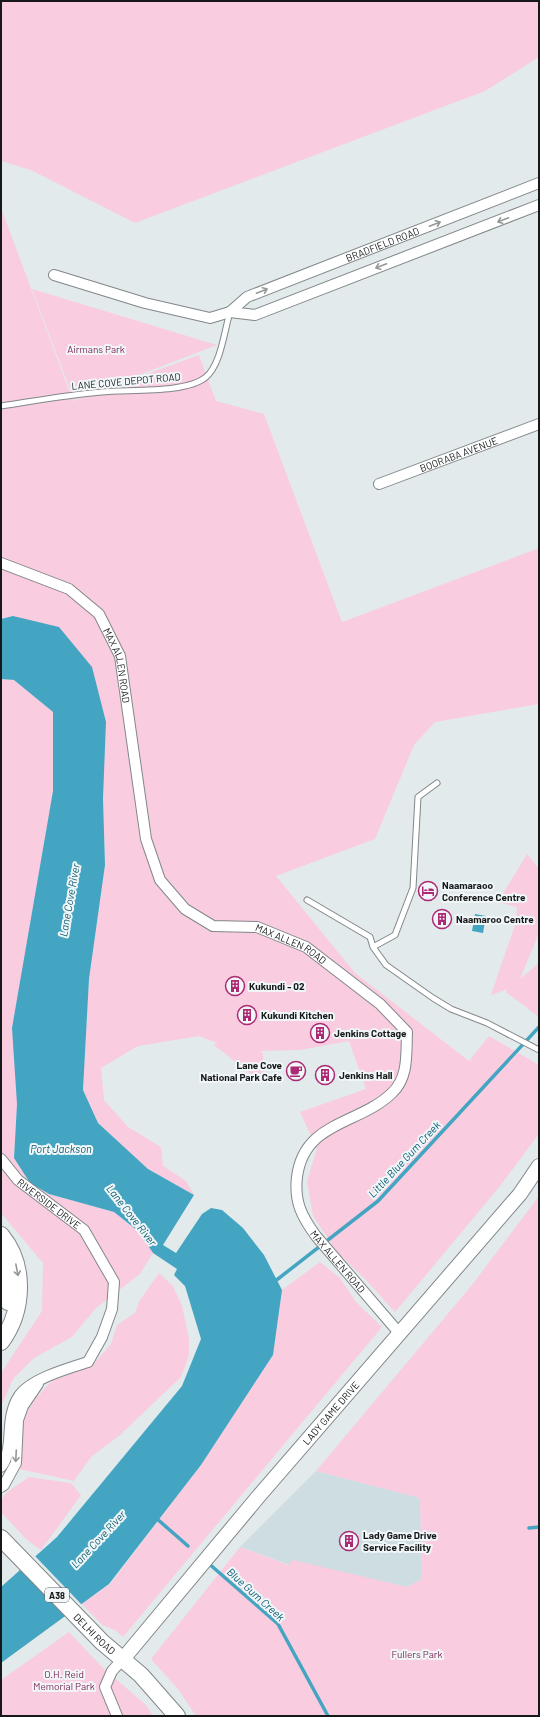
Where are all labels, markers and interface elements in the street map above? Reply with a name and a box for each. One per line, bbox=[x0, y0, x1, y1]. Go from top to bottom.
one-way arrow bbox=[497, 217, 509, 225]
one-way arrow bbox=[429, 220, 441, 228]
street label: BRADFIELD ROAD bbox=[344, 224, 421, 264]
one-way arrow bbox=[376, 263, 388, 271]
one-way arrow bbox=[255, 287, 267, 295]
park label: Airmans Park bbox=[67, 343, 125, 355]
street label: LANE COVE DEPOT ROAD bbox=[71, 370, 181, 392]
street label: BOORABA AVENUE bbox=[418, 434, 499, 474]
street label: MAX ALLEN ROAD bbox=[101, 626, 133, 704]
water label: Lane Cove River bbox=[56, 861, 82, 938]
place label: Naamaraoo Conference Centre bbox=[442, 879, 526, 903]
hotel icon: Naamaraoo Conference Centre bbox=[417, 880, 439, 902]
building icon: Naamaroo Centre bbox=[431, 908, 453, 930]
place label: Naamaroo Centre bbox=[456, 913, 534, 925]
street label: MAX ALLEN ROAD bbox=[254, 921, 329, 966]
building icon: Kukundi - 02 bbox=[224, 975, 246, 997]
place label: Kukundi - 02 bbox=[249, 980, 305, 992]
building icon: Kukundi Kitchen bbox=[236, 1004, 258, 1026]
place label: Kukundi Kitchen bbox=[261, 1009, 333, 1021]
building icon: Jenkins Cottage bbox=[309, 1022, 331, 1044]
place label: Jenkins Cottage bbox=[334, 1027, 407, 1039]
place label: Lane Cove National Park Cafe bbox=[200, 1059, 283, 1083]
cafe icon: Lane Cove National Park Cafe bbox=[285, 1060, 307, 1082]
building icon: Jenkins Hall bbox=[314, 1064, 336, 1086]
place label: Jenkins Hall bbox=[339, 1069, 393, 1081]
water label: Little Blue Gum Creek bbox=[365, 1118, 443, 1200]
water label: Port Jackson bbox=[30, 1142, 92, 1155]
street label: RIVERSIDE DRIVE bbox=[15, 1176, 83, 1231]
water label: Lane Cove River bbox=[104, 1182, 161, 1249]
street label: MAX ALLEN ROAD bbox=[308, 1228, 368, 1295]
one-way arrow bbox=[13, 1263, 21, 1276]
street label: LADY GAME DRIVE bbox=[300, 1379, 361, 1447]
one-way arrow bbox=[12, 1449, 20, 1462]
water label: Lane Cove River bbox=[68, 1507, 129, 1570]
place label: Lady Game Drive Service Facility bbox=[363, 1529, 437, 1553]
building icon: Lady Game Drive Service Facility bbox=[338, 1530, 360, 1552]
water label: Blue Gum Creek bbox=[225, 1565, 288, 1624]
road number: A38 bbox=[45, 1588, 69, 1602]
street label: DELHI ROAD bbox=[71, 1611, 118, 1657]
park label: Fullers Park bbox=[392, 1648, 442, 1660]
park label: O.H. Reid Memorial Park bbox=[33, 1668, 95, 1692]

